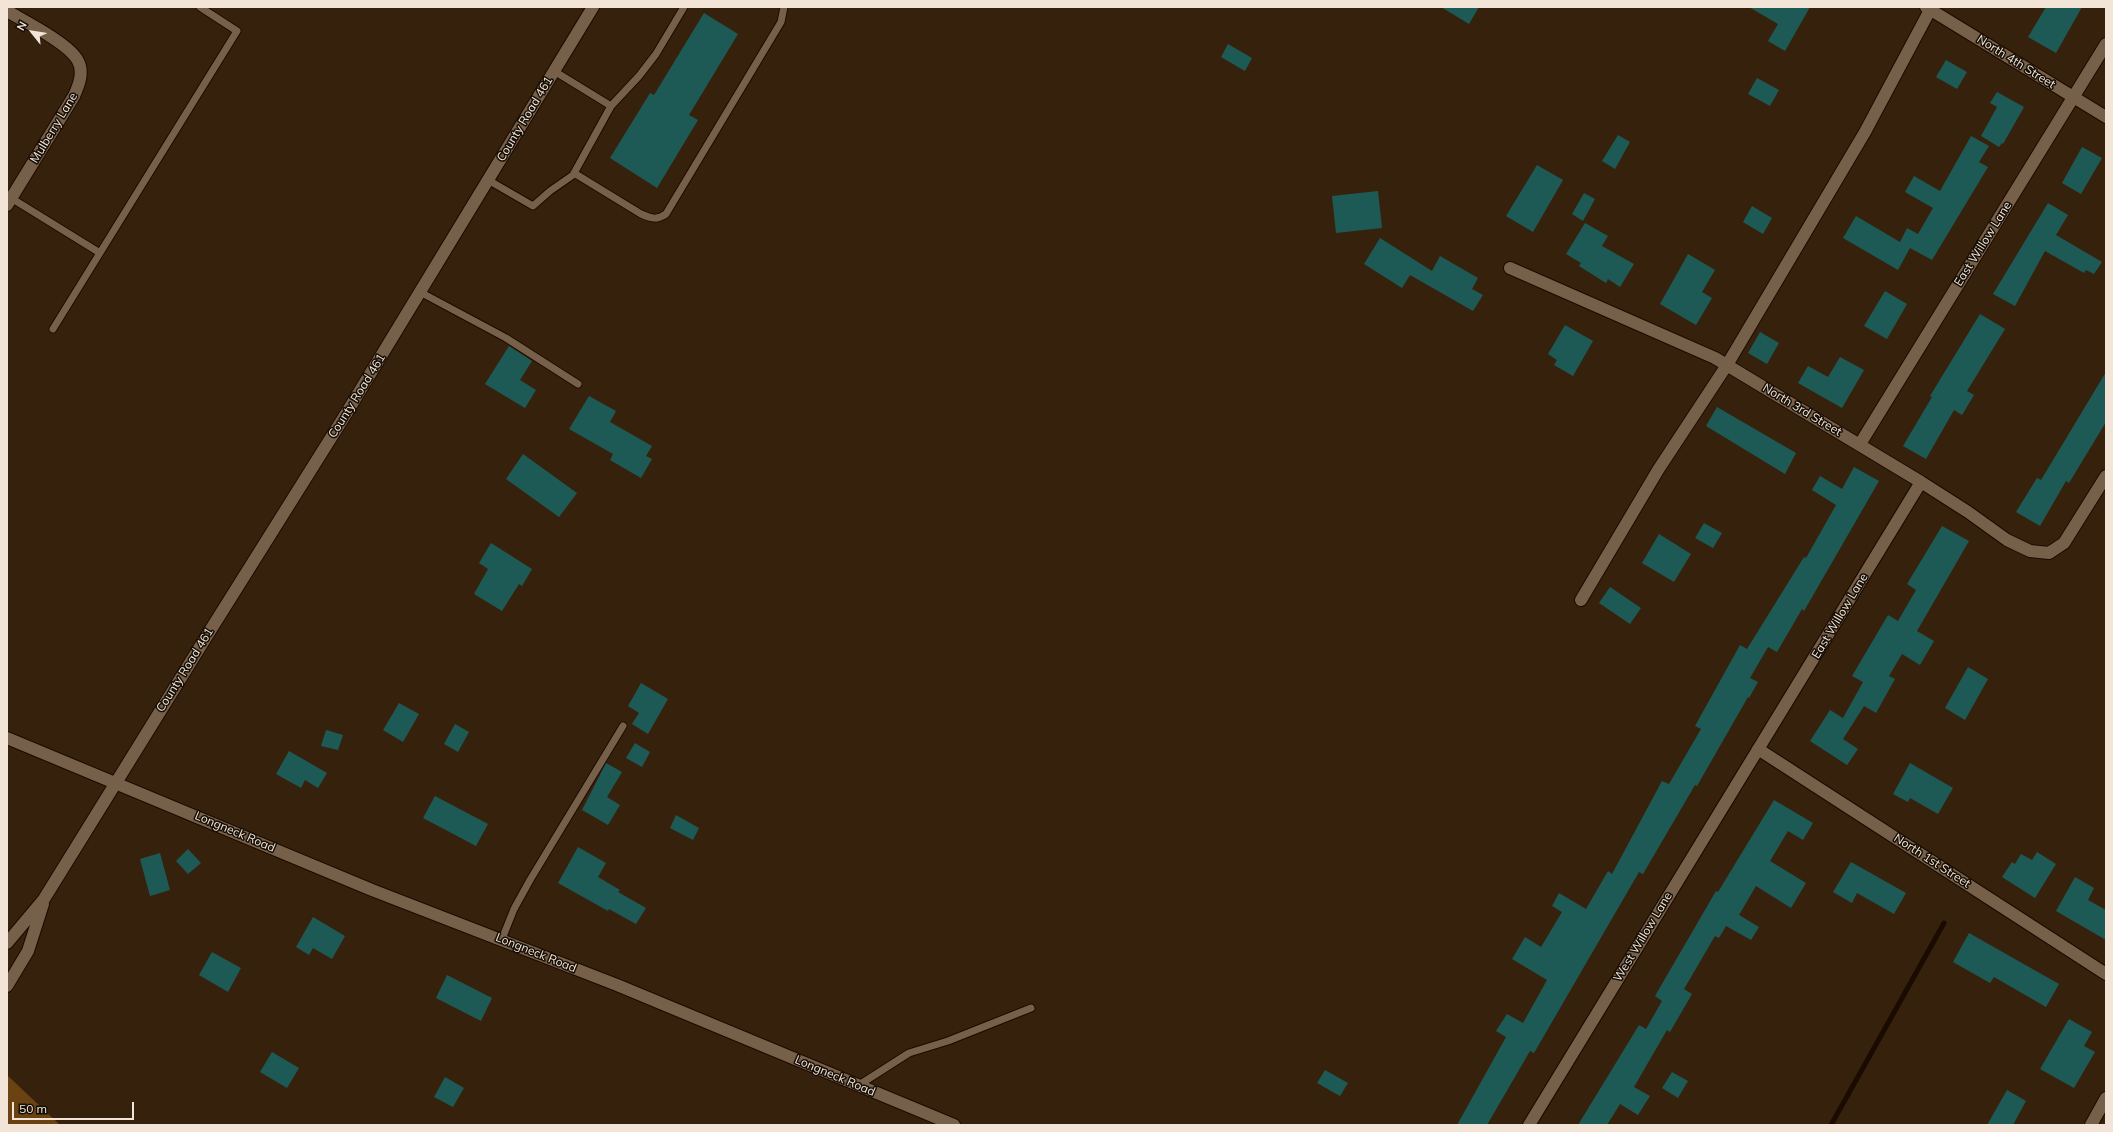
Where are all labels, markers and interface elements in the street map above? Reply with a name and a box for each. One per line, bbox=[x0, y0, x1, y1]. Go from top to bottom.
north arrow bbox=[12, 12, 52, 52]
text: N bbox=[13, 19, 30, 33]
street label: North 4th Street bbox=[1974, 32, 2058, 92]
street label: County Road 461 bbox=[494, 74, 556, 164]
street label: Mulberry Lane bbox=[27, 90, 81, 166]
street label: East Willow Lane bbox=[1951, 199, 2015, 289]
street label: County Road 461 bbox=[325, 351, 389, 441]
street label: North 3rd Street bbox=[1760, 381, 1844, 439]
street label: East Willow Lane bbox=[1809, 571, 1871, 661]
street label: County Road 461 bbox=[153, 625, 217, 715]
street label: Longneck Road bbox=[193, 809, 277, 855]
street label: North 1st Street bbox=[1891, 831, 1973, 891]
street label: West Willow Lane bbox=[1611, 890, 1675, 984]
street label: Longneck Road bbox=[494, 930, 578, 976]
street label: Longneck Road bbox=[793, 1053, 877, 1099]
scale bar bbox=[14, 1094, 136, 1120]
text: 50 m bbox=[19, 1101, 47, 1116]

